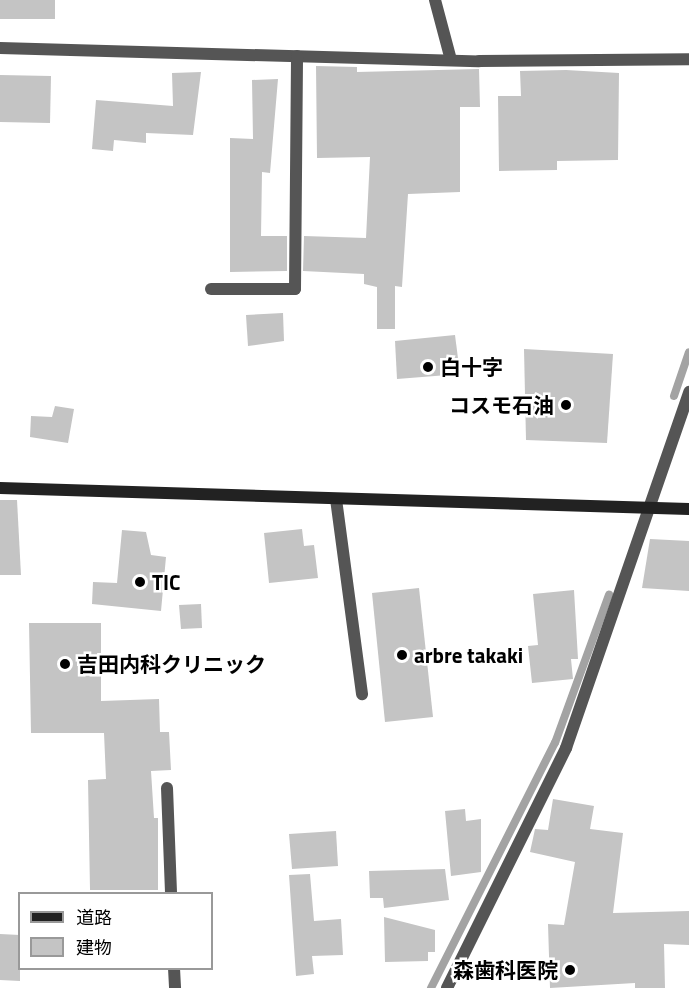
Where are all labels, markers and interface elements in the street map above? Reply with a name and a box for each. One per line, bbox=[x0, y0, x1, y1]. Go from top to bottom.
place label: 白十字 bbox=[440, 354, 503, 380]
marker: 白十字 bbox=[421, 360, 435, 374]
place label: コスモ石油 bbox=[449, 392, 554, 418]
marker: コスモ石油 bbox=[559, 398, 573, 412]
place label: TIC bbox=[152, 569, 180, 595]
marker: TIC bbox=[133, 575, 147, 589]
place label: arbre takaki bbox=[414, 642, 523, 668]
marker: arbre takaki bbox=[395, 648, 409, 662]
place label: 吉田内科クリニック bbox=[77, 651, 266, 677]
marker: 吉田内科クリニック bbox=[58, 657, 72, 671]
legend bbox=[18, 892, 213, 970]
text: 道路 bbox=[76, 904, 112, 931]
text: 建物 bbox=[76, 934, 112, 961]
place label: 森歯科医院 bbox=[453, 957, 558, 983]
marker: 森歯科医院 bbox=[563, 963, 577, 977]

